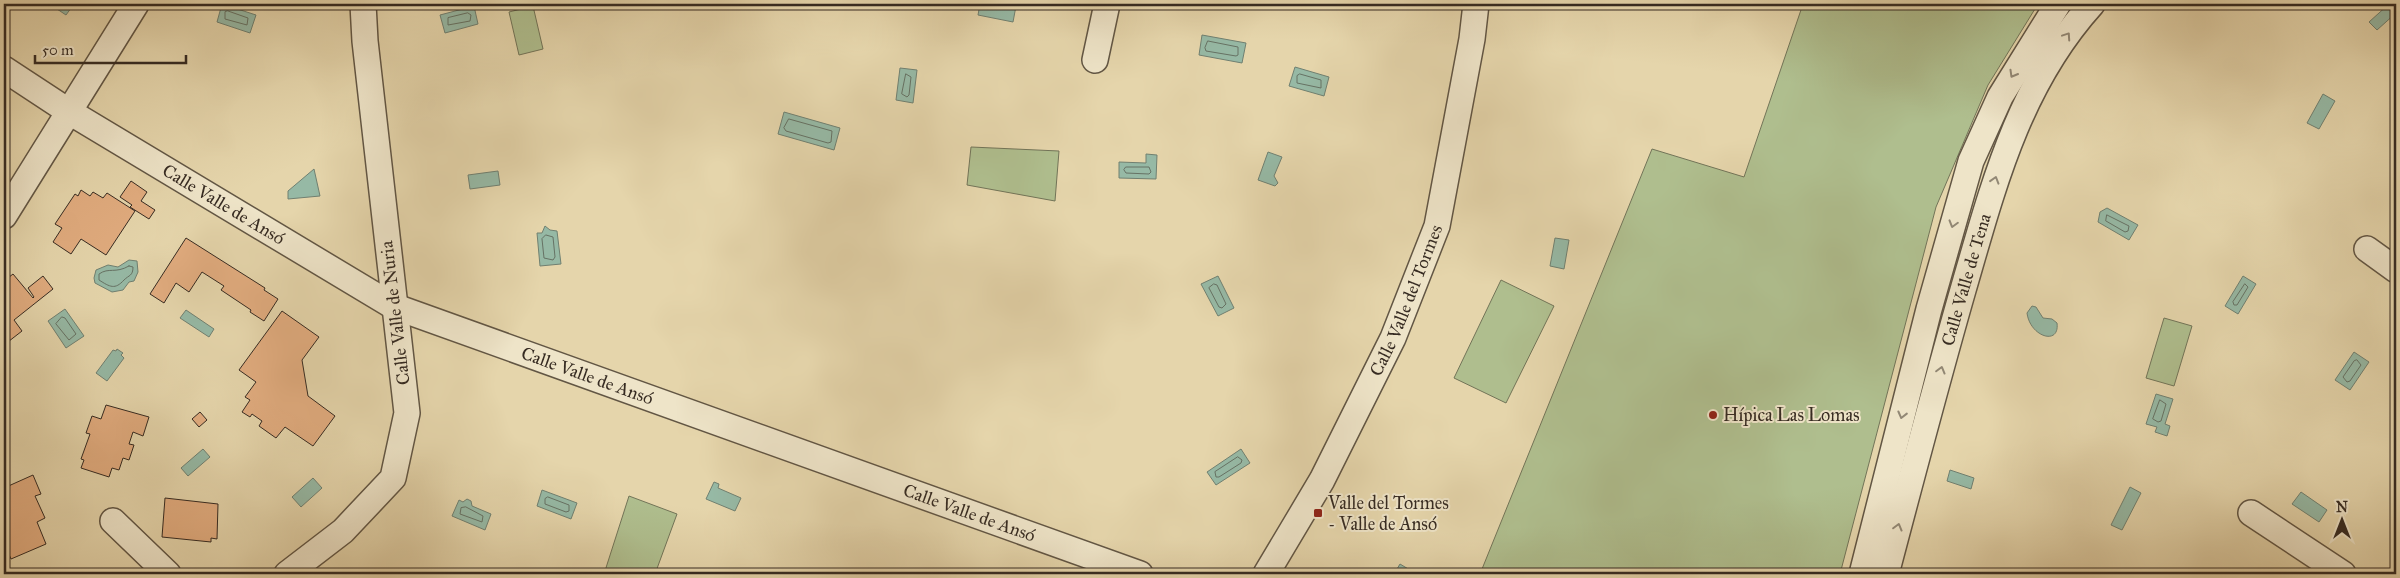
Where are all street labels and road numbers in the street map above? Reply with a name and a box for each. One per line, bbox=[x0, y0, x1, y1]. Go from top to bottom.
street label: Calle Valle de Ansó bbox=[158, 159, 289, 250]
street label: Calle Valle de Tena bbox=[1937, 210, 1996, 348]
street label: Calle Valle del Tormes bbox=[1365, 222, 1447, 380]
street label: Calle Valle de Nuria bbox=[375, 239, 415, 386]
street label: Calle Valle de Ansó bbox=[518, 342, 656, 410]
street label: Calle Valle de Ansó bbox=[900, 479, 1039, 547]

